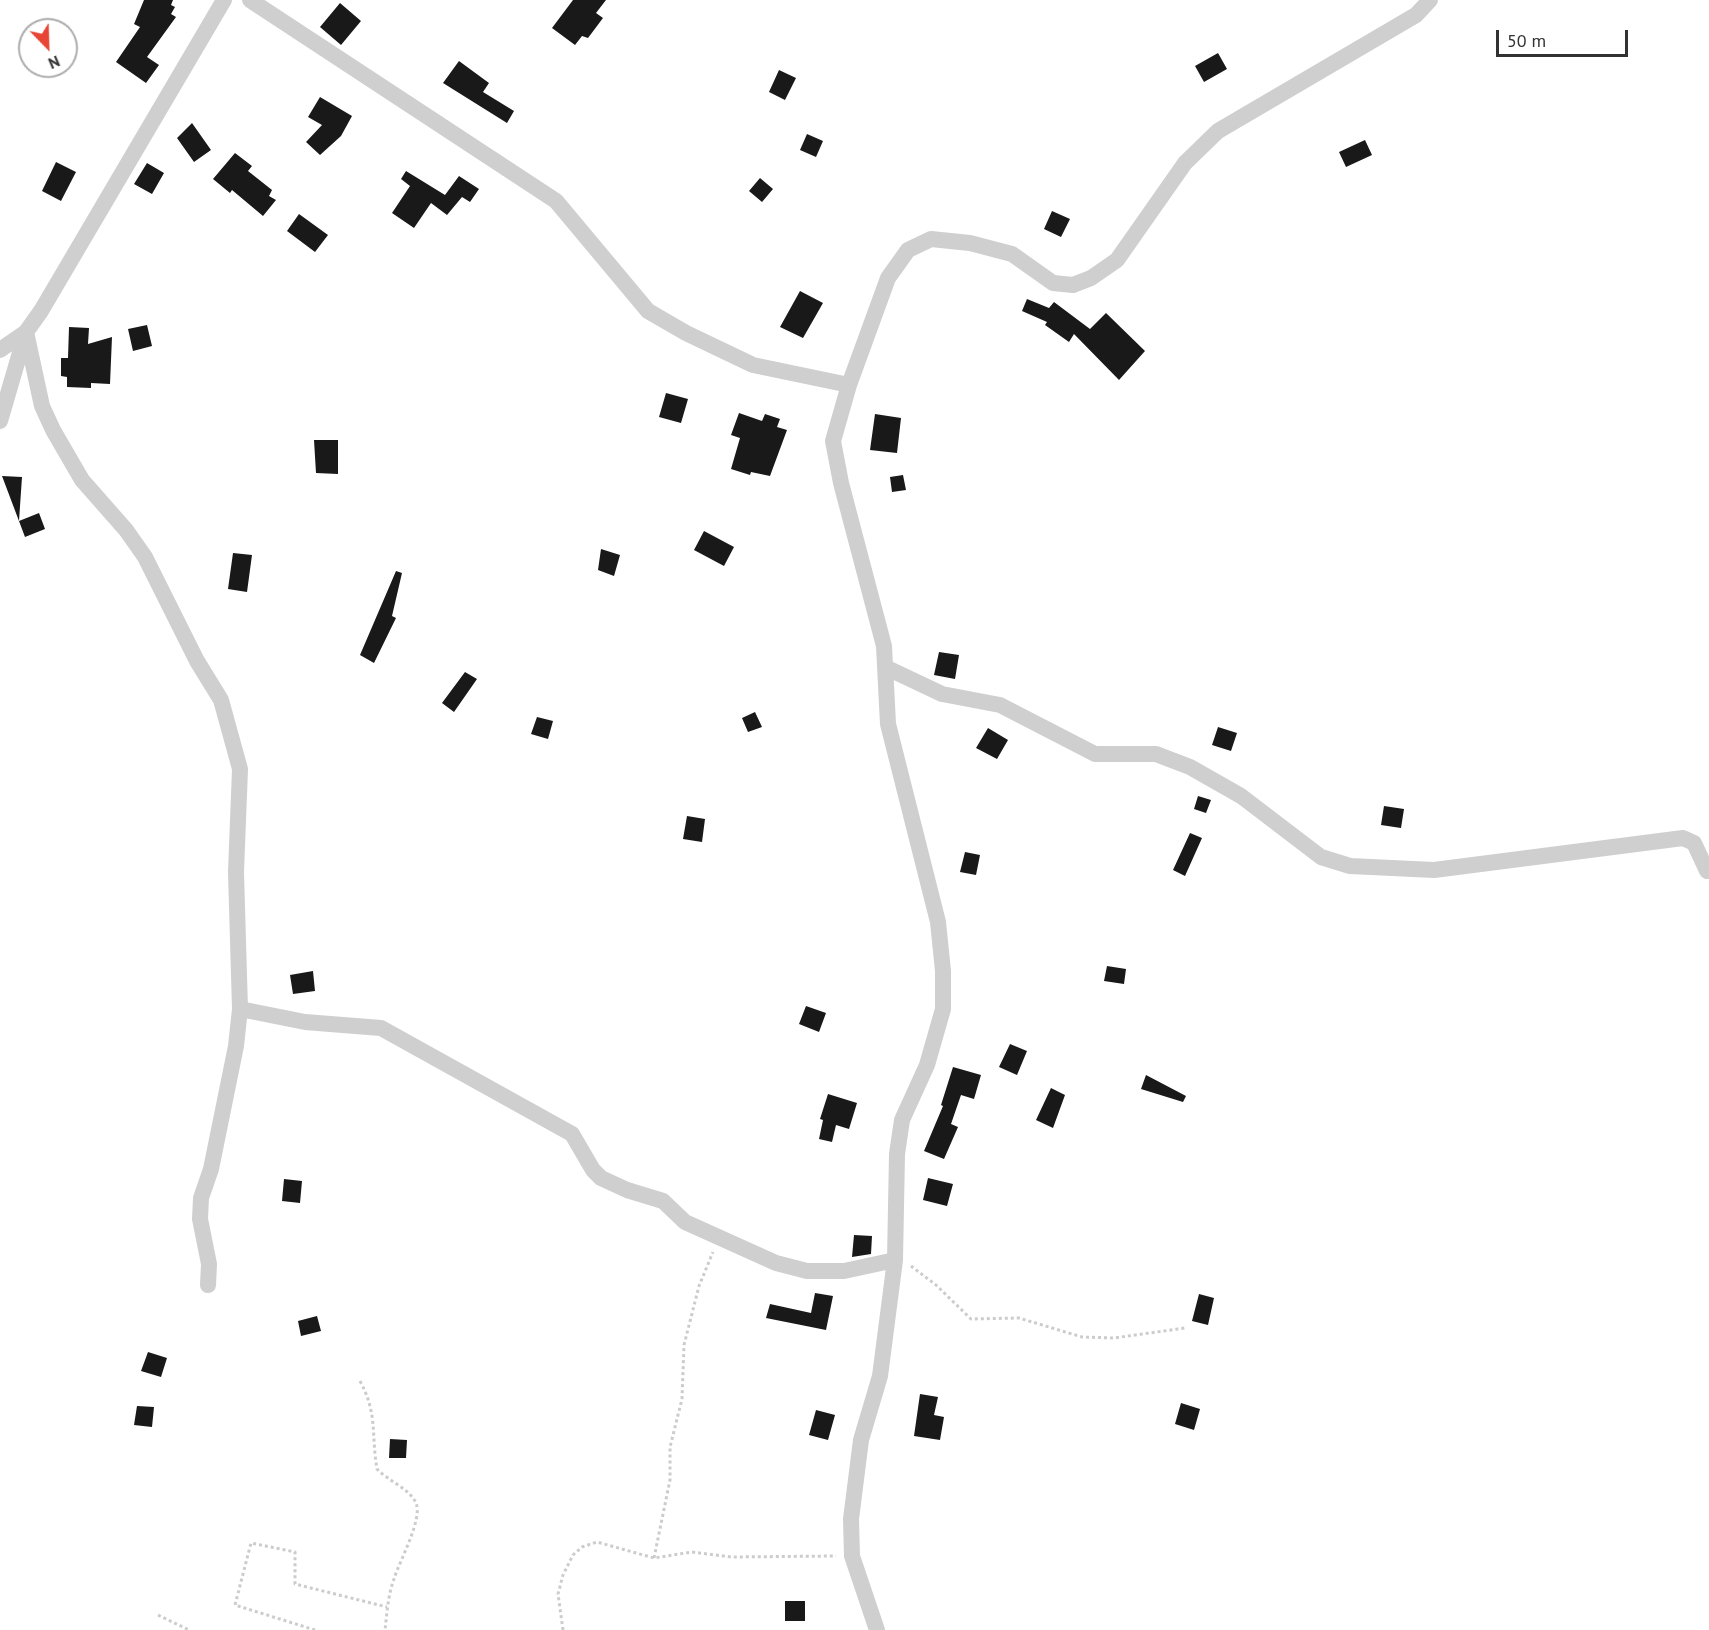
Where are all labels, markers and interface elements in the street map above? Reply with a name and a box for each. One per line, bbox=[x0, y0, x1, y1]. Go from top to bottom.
north arrow bbox=[18, 18, 78, 78]
scale bar bbox=[1499, 18, 1631, 56]
text: 50 m bbox=[1507, 29, 1546, 52]
text: N bbox=[46, 51, 63, 74]

